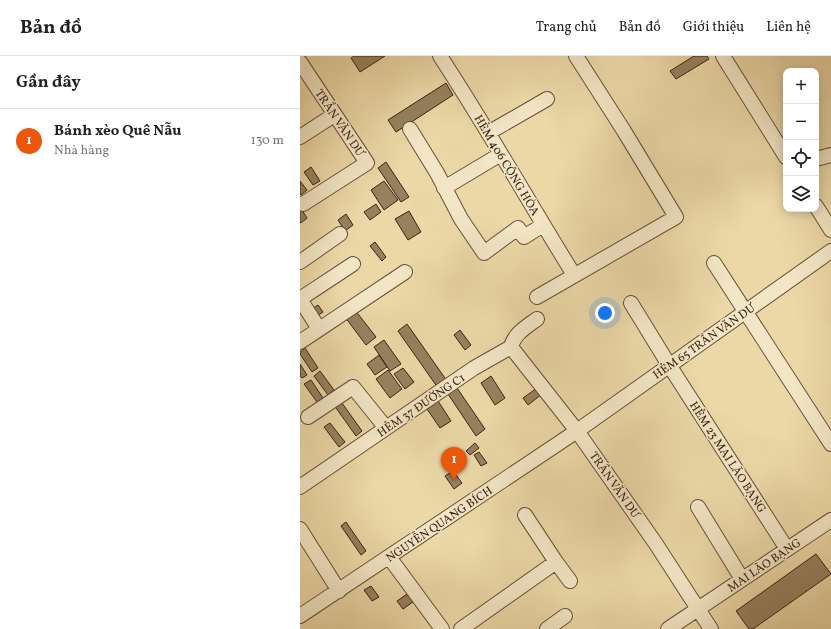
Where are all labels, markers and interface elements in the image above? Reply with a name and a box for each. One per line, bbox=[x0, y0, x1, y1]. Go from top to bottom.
text: Bản đồ bbox=[20, 15, 82, 41]
text: Trang chủ bbox=[536, 18, 597, 37]
text: Bản đồ bbox=[619, 18, 661, 37]
text: Giới thiệu bbox=[683, 18, 744, 37]
text: Liên hệ bbox=[766, 18, 811, 37]
map controls bbox=[783, 68, 819, 212]
button: + bbox=[783, 68, 819, 104]
text: Gần đây bbox=[16, 71, 81, 94]
street label: TRẦN VĂN DƯ bbox=[311, 86, 369, 161]
button: − bbox=[783, 104, 819, 140]
street label: HẺM 406 CỘNG HÒA bbox=[470, 112, 544, 219]
text: Bánh xèo Quê Nẫu bbox=[54, 121, 182, 142]
text: 1 bbox=[26, 132, 32, 150]
text: 130 m bbox=[251, 132, 284, 150]
button: locate bbox=[783, 140, 819, 176]
text: Nhà hàng bbox=[54, 142, 109, 160]
button: layers bbox=[783, 176, 819, 212]
street label: HẺM 65 TRẦN VĂN DƯ bbox=[649, 299, 759, 383]
your location bbox=[595, 303, 615, 323]
street label: HẺM 37 ĐƯỜNG C1 bbox=[374, 370, 469, 441]
street label: HẺM 23 MAI LÃO BẠNG bbox=[685, 398, 770, 516]
pin: 1 bbox=[441, 447, 467, 480]
street label: TRẦN VĂN DƯ bbox=[585, 448, 645, 522]
street label: NGUYỄN QUANG BÍCH bbox=[382, 481, 496, 567]
street label: MAI LÃO BẠNG bbox=[725, 535, 805, 596]

